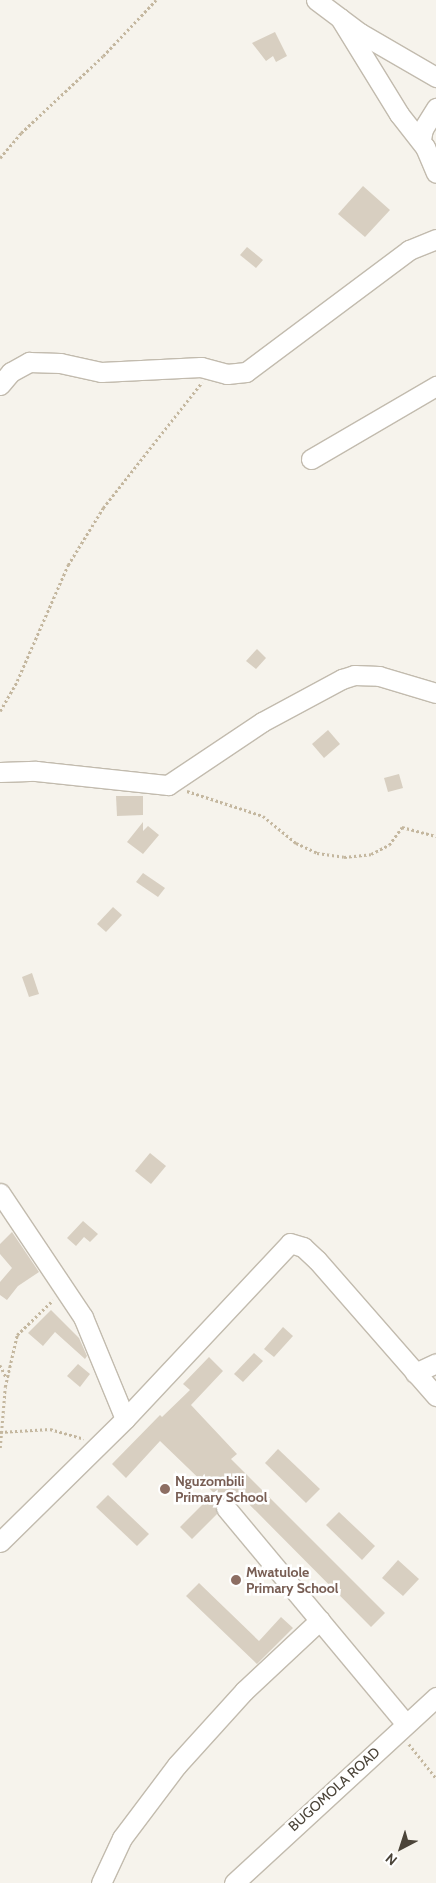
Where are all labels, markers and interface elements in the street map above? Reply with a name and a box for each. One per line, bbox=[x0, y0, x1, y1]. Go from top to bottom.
place label: Nguzombili Primary School bbox=[175, 1473, 267, 1505]
marker: Nguzombili Primary School bbox=[159, 1483, 171, 1495]
place label: Mwatulole Primary School bbox=[246, 1564, 338, 1596]
marker: Mwatulole Primary School bbox=[230, 1574, 242, 1586]
street label: BUGOMOLA ROAD bbox=[285, 1743, 383, 1835]
north arrow bbox=[376, 1823, 426, 1873]
text: N bbox=[382, 1849, 401, 1870]

